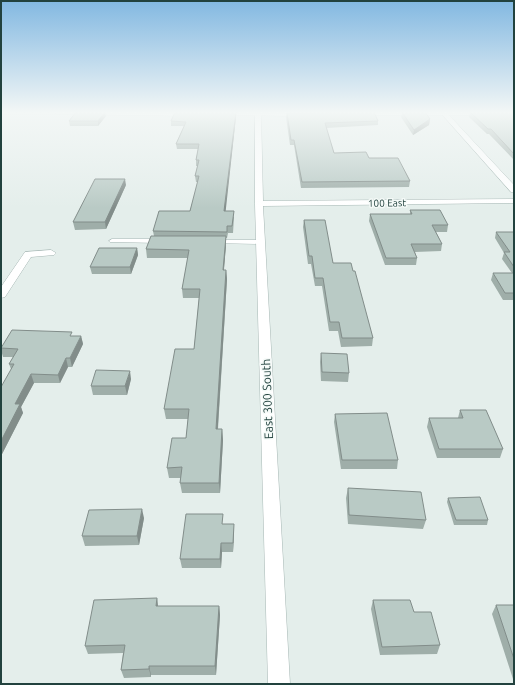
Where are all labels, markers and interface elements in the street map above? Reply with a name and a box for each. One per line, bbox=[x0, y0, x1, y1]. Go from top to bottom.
street label: 100 East bbox=[368, 197, 406, 209]
street label: East 300 South bbox=[259, 359, 275, 439]

